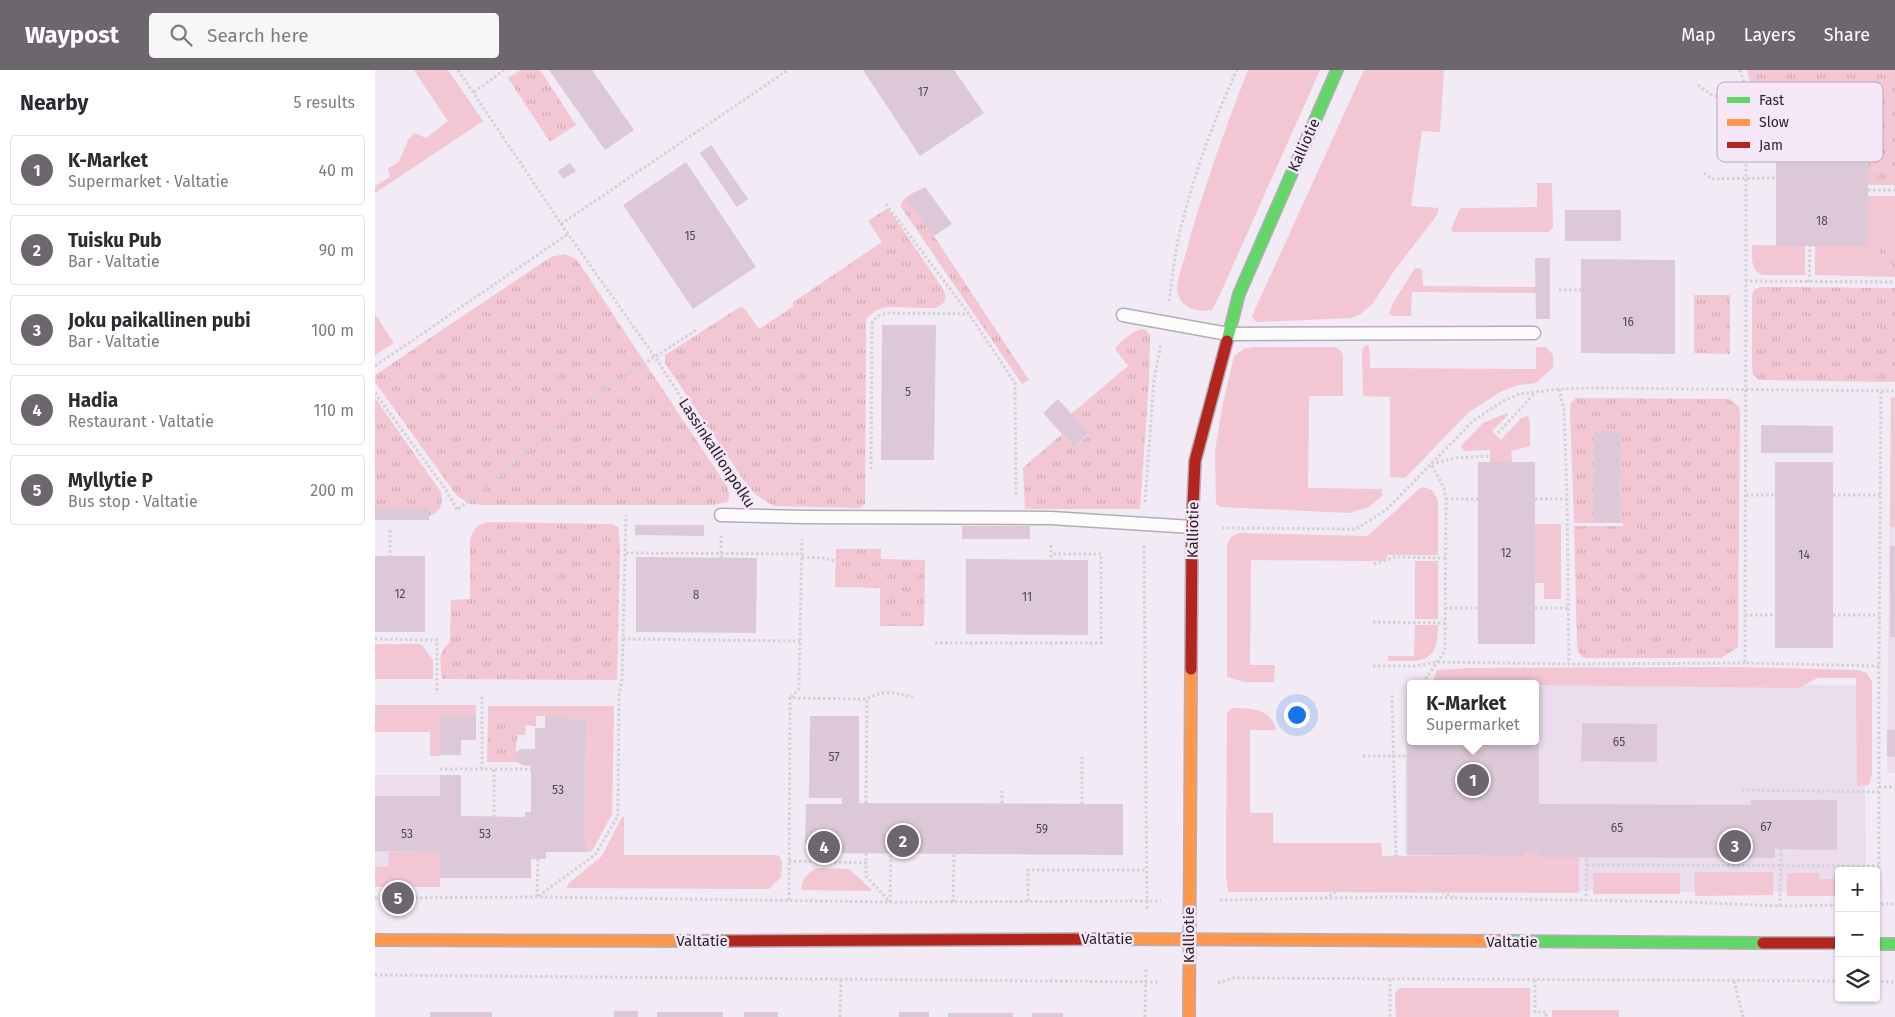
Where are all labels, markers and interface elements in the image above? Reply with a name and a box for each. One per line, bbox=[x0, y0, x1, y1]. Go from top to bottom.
search box bbox=[149, 13, 499, 58]
text: Waypost bbox=[25, 21, 119, 49]
icon: search bbox=[167, 21, 195, 49]
text: Search here bbox=[207, 24, 309, 47]
text: Map bbox=[1681, 24, 1716, 46]
text: Layers bbox=[1744, 24, 1796, 46]
text: Share bbox=[1824, 24, 1870, 46]
legend bbox=[1717, 82, 1883, 162]
house number: 17 bbox=[918, 85, 928, 99]
text: Nearby bbox=[20, 90, 88, 116]
text: Fast bbox=[1759, 92, 1785, 109]
text: 5 results bbox=[294, 93, 355, 112]
text: Slow bbox=[1759, 114, 1789, 131]
street label: Kalliotie bbox=[1284, 116, 1324, 174]
text: Jam bbox=[1759, 137, 1783, 154]
text: K-Market bbox=[68, 149, 148, 172]
text: 1 bbox=[33, 161, 41, 180]
text: 40 m bbox=[319, 161, 354, 180]
text: Supermarket · Valtatie bbox=[68, 172, 229, 191]
house number: 18 bbox=[1816, 214, 1828, 228]
text: Tuisku Pub bbox=[68, 229, 162, 252]
house number: 15 bbox=[684, 229, 696, 243]
text: 2 bbox=[33, 241, 41, 260]
text: 90 m bbox=[319, 241, 354, 260]
text: Bar · Valtatie bbox=[68, 252, 160, 271]
text: Joku paikallinen pubi bbox=[68, 309, 251, 332]
house number: 16 bbox=[1622, 315, 1634, 329]
text: 3 bbox=[33, 321, 41, 340]
text: 100 m bbox=[311, 321, 354, 340]
text: Bar · Valtatie bbox=[68, 332, 160, 351]
house number: 5 bbox=[905, 385, 911, 399]
text: Hadia bbox=[68, 389, 118, 412]
street label: Lassinkallionpolku bbox=[675, 395, 759, 511]
text: 4 bbox=[32, 401, 42, 420]
text: 110 m bbox=[313, 401, 354, 420]
text: Restaurant · Valtatie bbox=[68, 412, 214, 431]
text: Myllytie P bbox=[68, 469, 153, 492]
text: 5 bbox=[33, 481, 41, 500]
text: 200 m bbox=[310, 481, 354, 500]
text: Bus stop · Valtatie bbox=[68, 492, 198, 511]
street label: Kalliotie bbox=[1184, 502, 1202, 558]
house number: 12 bbox=[1500, 546, 1512, 560]
house number: 14 bbox=[1798, 548, 1810, 562]
house number: 12 bbox=[394, 587, 406, 601]
house number: 8 bbox=[693, 588, 700, 602]
house number: 11 bbox=[1022, 590, 1032, 604]
popup bbox=[1407, 680, 1539, 745]
text: K-Market bbox=[1426, 692, 1506, 715]
your location bbox=[1284, 702, 1310, 728]
text: Supermarket bbox=[1426, 715, 1520, 734]
house number: 65 bbox=[1613, 735, 1625, 749]
house number: 57 bbox=[828, 750, 840, 764]
pin: 1 bbox=[1457, 761, 1489, 799]
house number: 53 bbox=[552, 783, 564, 797]
house number: 67 bbox=[1760, 820, 1772, 834]
house number: 65 bbox=[1611, 821, 1623, 835]
pin: 2 bbox=[887, 822, 919, 860]
house number: 59 bbox=[1036, 822, 1048, 836]
house number: 53 bbox=[401, 827, 413, 841]
house number: 53 bbox=[479, 827, 491, 841]
pin: 3 bbox=[1719, 827, 1751, 865]
pin: 4 bbox=[808, 828, 840, 866]
map controls bbox=[1835, 867, 1880, 1002]
button: + bbox=[1835, 867, 1880, 912]
pin: 5 bbox=[382, 879, 414, 917]
street label: Kalliotie bbox=[1180, 907, 1198, 963]
button: − bbox=[1835, 912, 1880, 957]
street label: Valtatie bbox=[1081, 930, 1133, 948]
street label: Valtatie bbox=[676, 932, 728, 950]
street label: Valtatie bbox=[1486, 933, 1538, 951]
button: layers bbox=[1835, 957, 1880, 1002]

